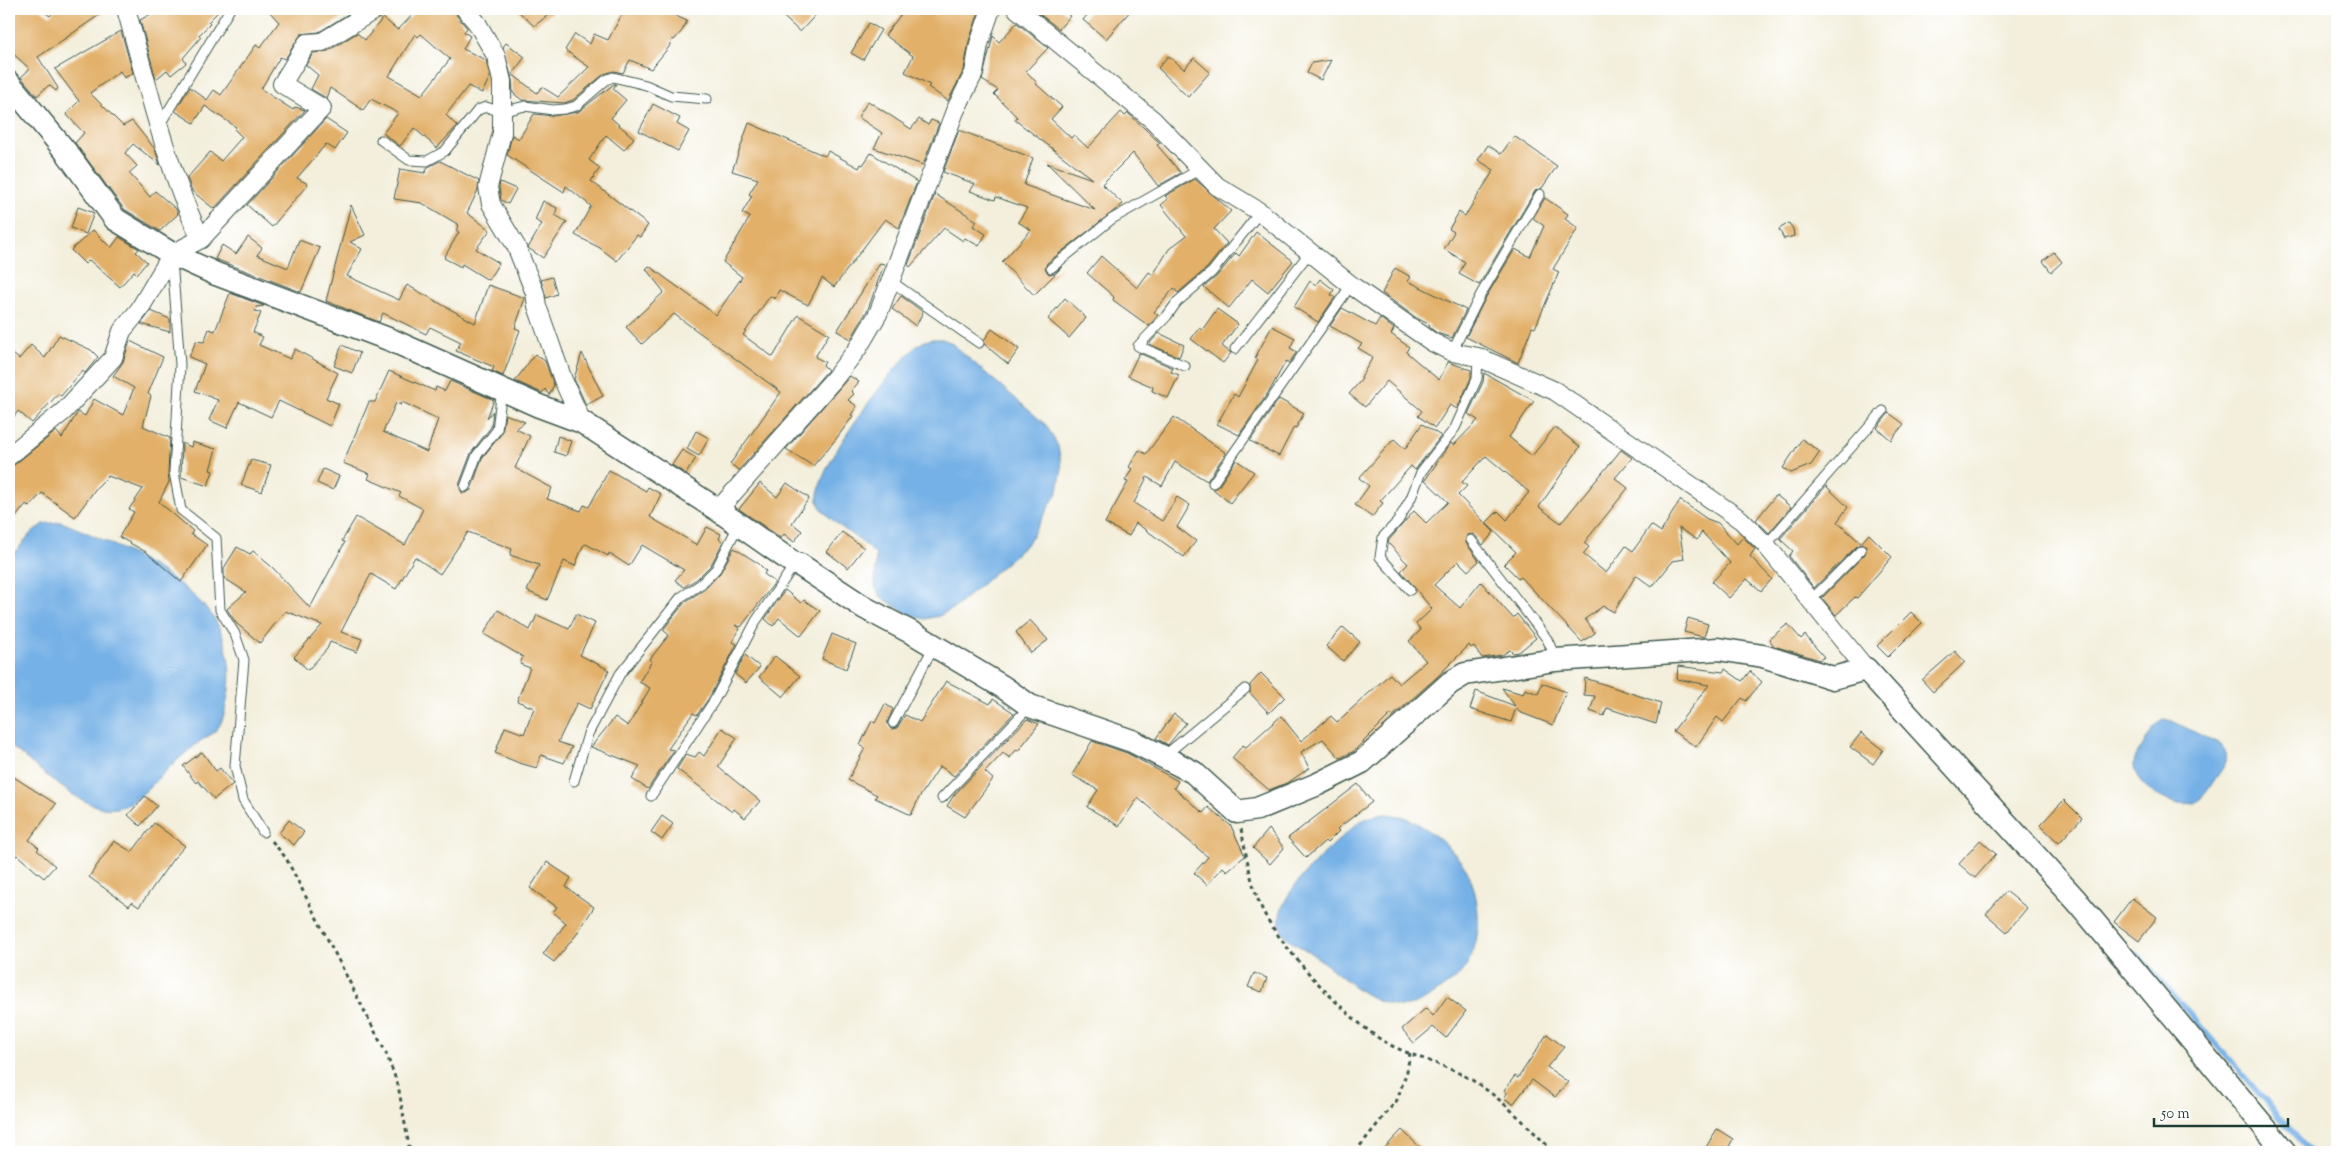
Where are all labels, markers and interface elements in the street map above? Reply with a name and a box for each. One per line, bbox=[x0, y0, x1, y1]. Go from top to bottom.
scale bar bbox=[2154, 1096, 2287, 1128]
text: 50 m bbox=[2160, 1104, 2190, 1125]

